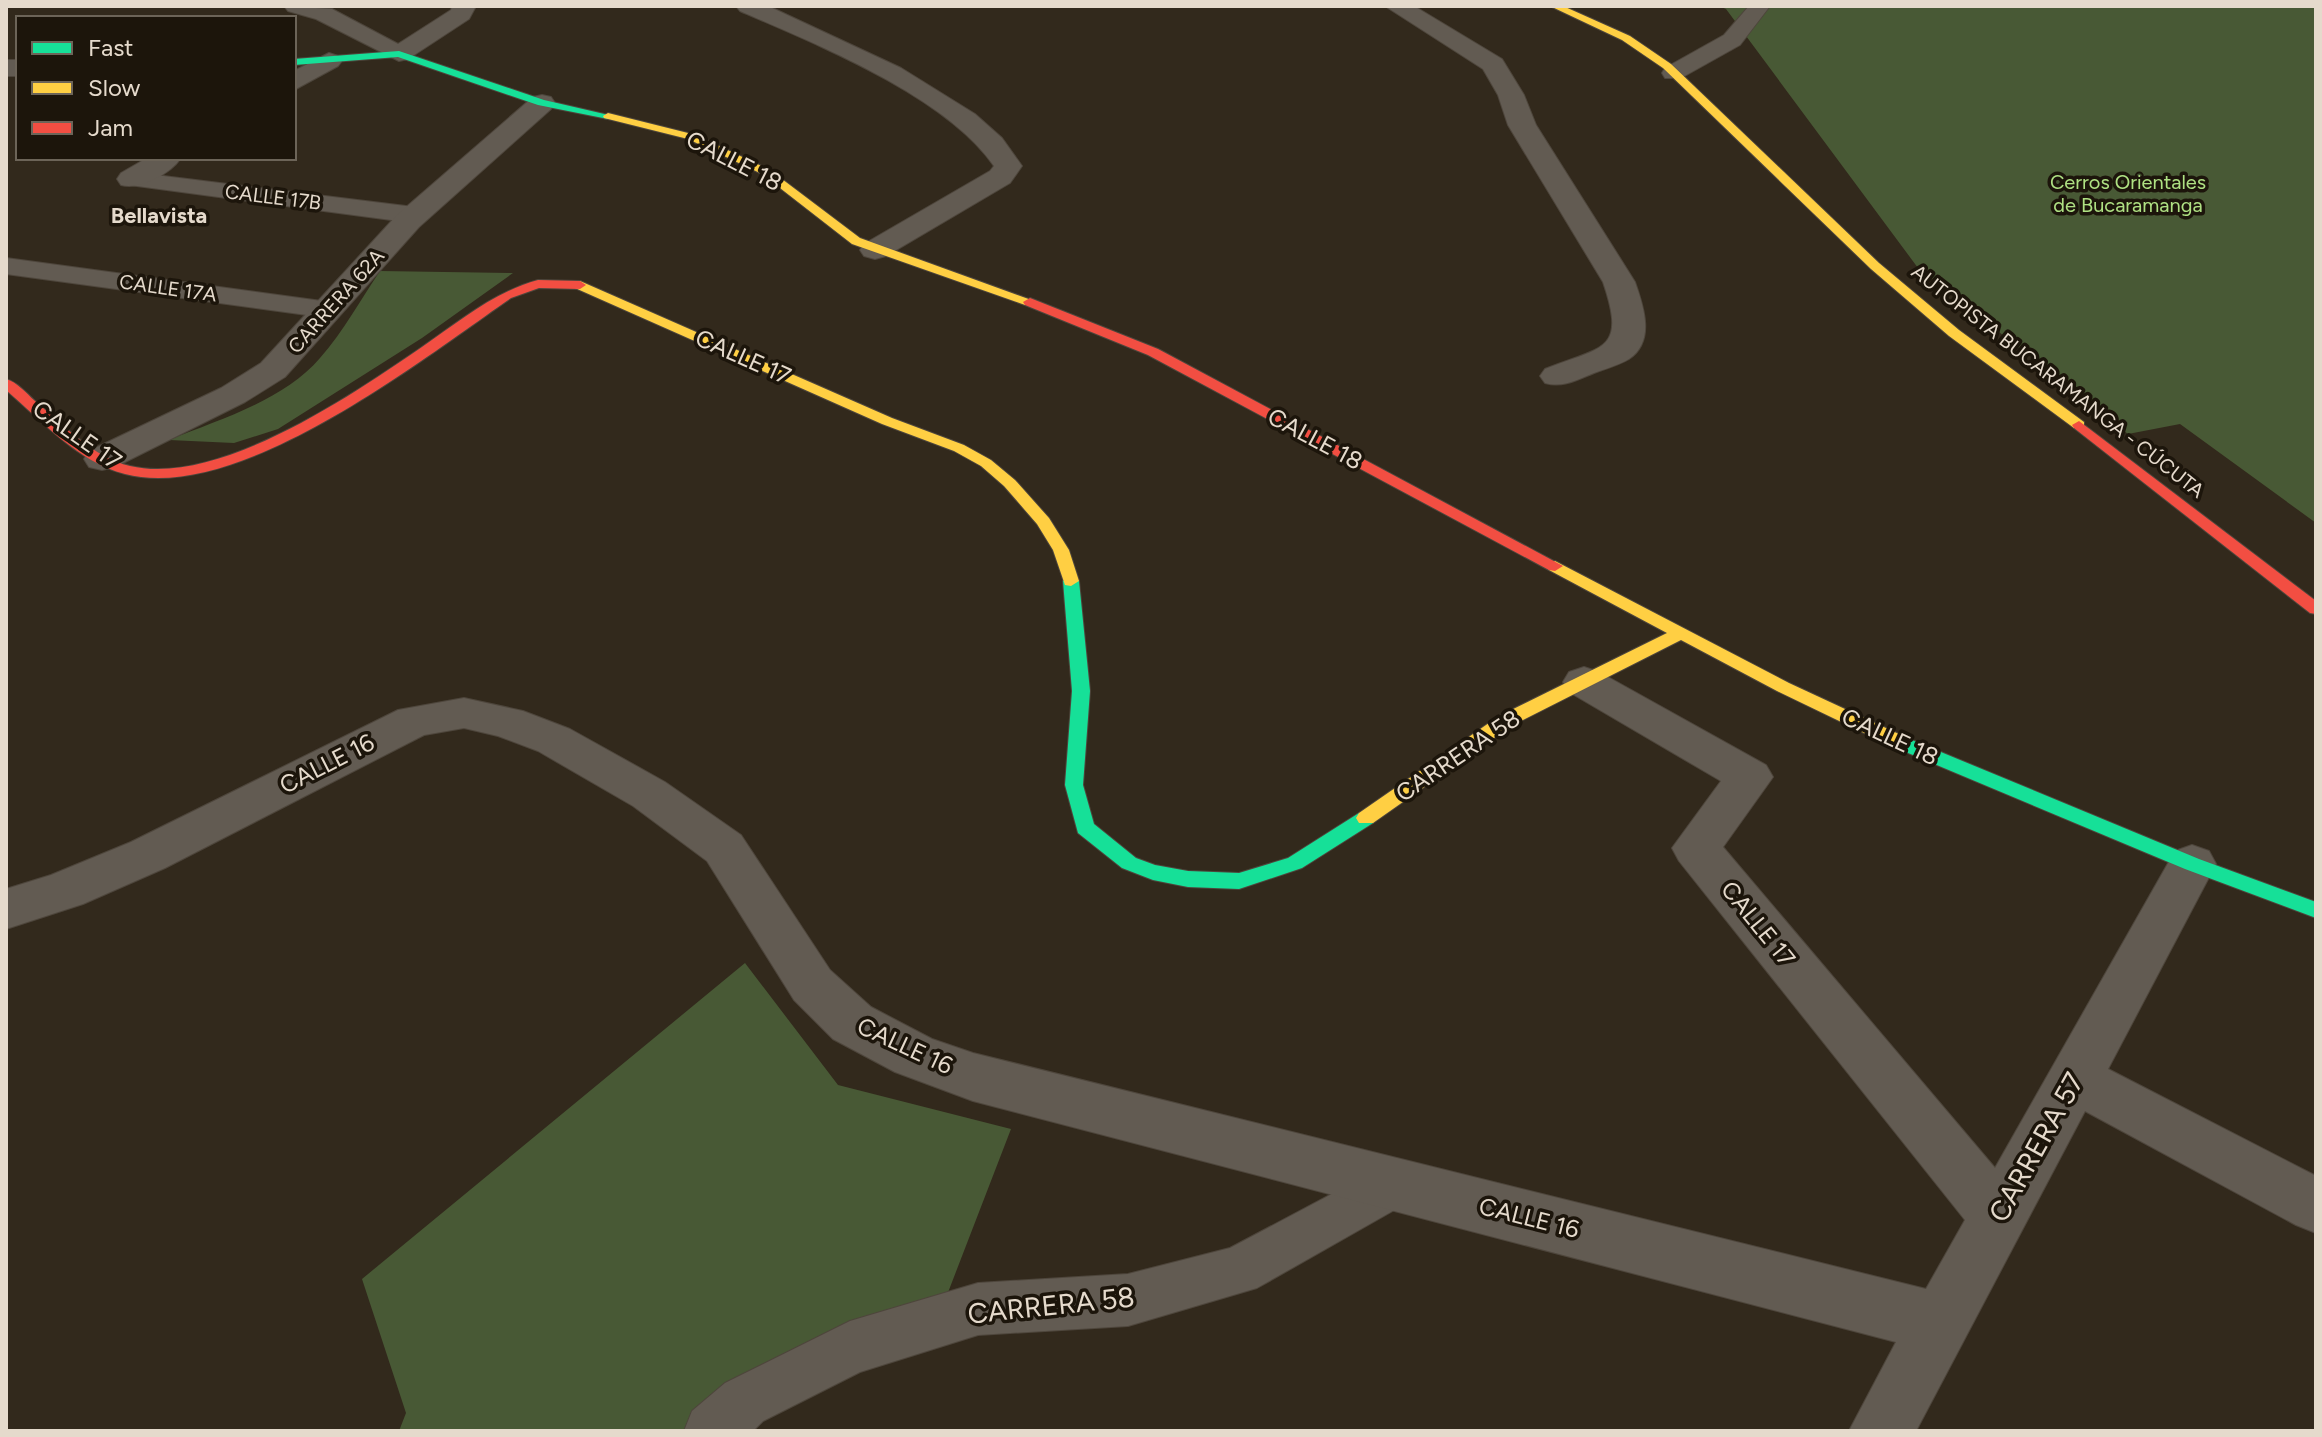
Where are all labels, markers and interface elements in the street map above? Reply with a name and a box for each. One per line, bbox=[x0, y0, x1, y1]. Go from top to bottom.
legend bbox=[16, 16, 296, 160]
text: Fast bbox=[88, 33, 133, 62]
text: Slow bbox=[88, 73, 141, 102]
text: Jam bbox=[88, 113, 133, 142]
street label: CALLE 18 bbox=[682, 124, 787, 197]
park label: Cerros Orientales de Bucaramanga bbox=[2050, 170, 2206, 217]
street label: CALLE 17B bbox=[224, 179, 322, 215]
district label: Bellavista bbox=[111, 202, 207, 229]
street label: CARRERA 62A bbox=[283, 244, 389, 358]
street label: AUTOPISTA BUCARAMANGA - CÚCUTA bbox=[1907, 259, 2209, 503]
street label: CALLE 17A bbox=[118, 269, 219, 307]
street label: CALLE 17 bbox=[691, 323, 796, 390]
street label: CALLE 17 bbox=[27, 394, 127, 476]
street label: CALLE 18 bbox=[1263, 402, 1368, 476]
street label: CALLE 18 bbox=[1837, 702, 1943, 772]
street label: CARRERA 58 bbox=[1390, 703, 1525, 808]
street label: CALLE 16 bbox=[275, 727, 379, 800]
street label: CALLE 17 bbox=[1715, 875, 1802, 972]
street label: CALLE 16 bbox=[853, 1011, 958, 1080]
street label: CARRERA 57 bbox=[1981, 1066, 2091, 1228]
street label: CALLE 16 bbox=[1476, 1191, 1582, 1244]
street label: CARRERA 58 bbox=[966, 1279, 1136, 1331]

